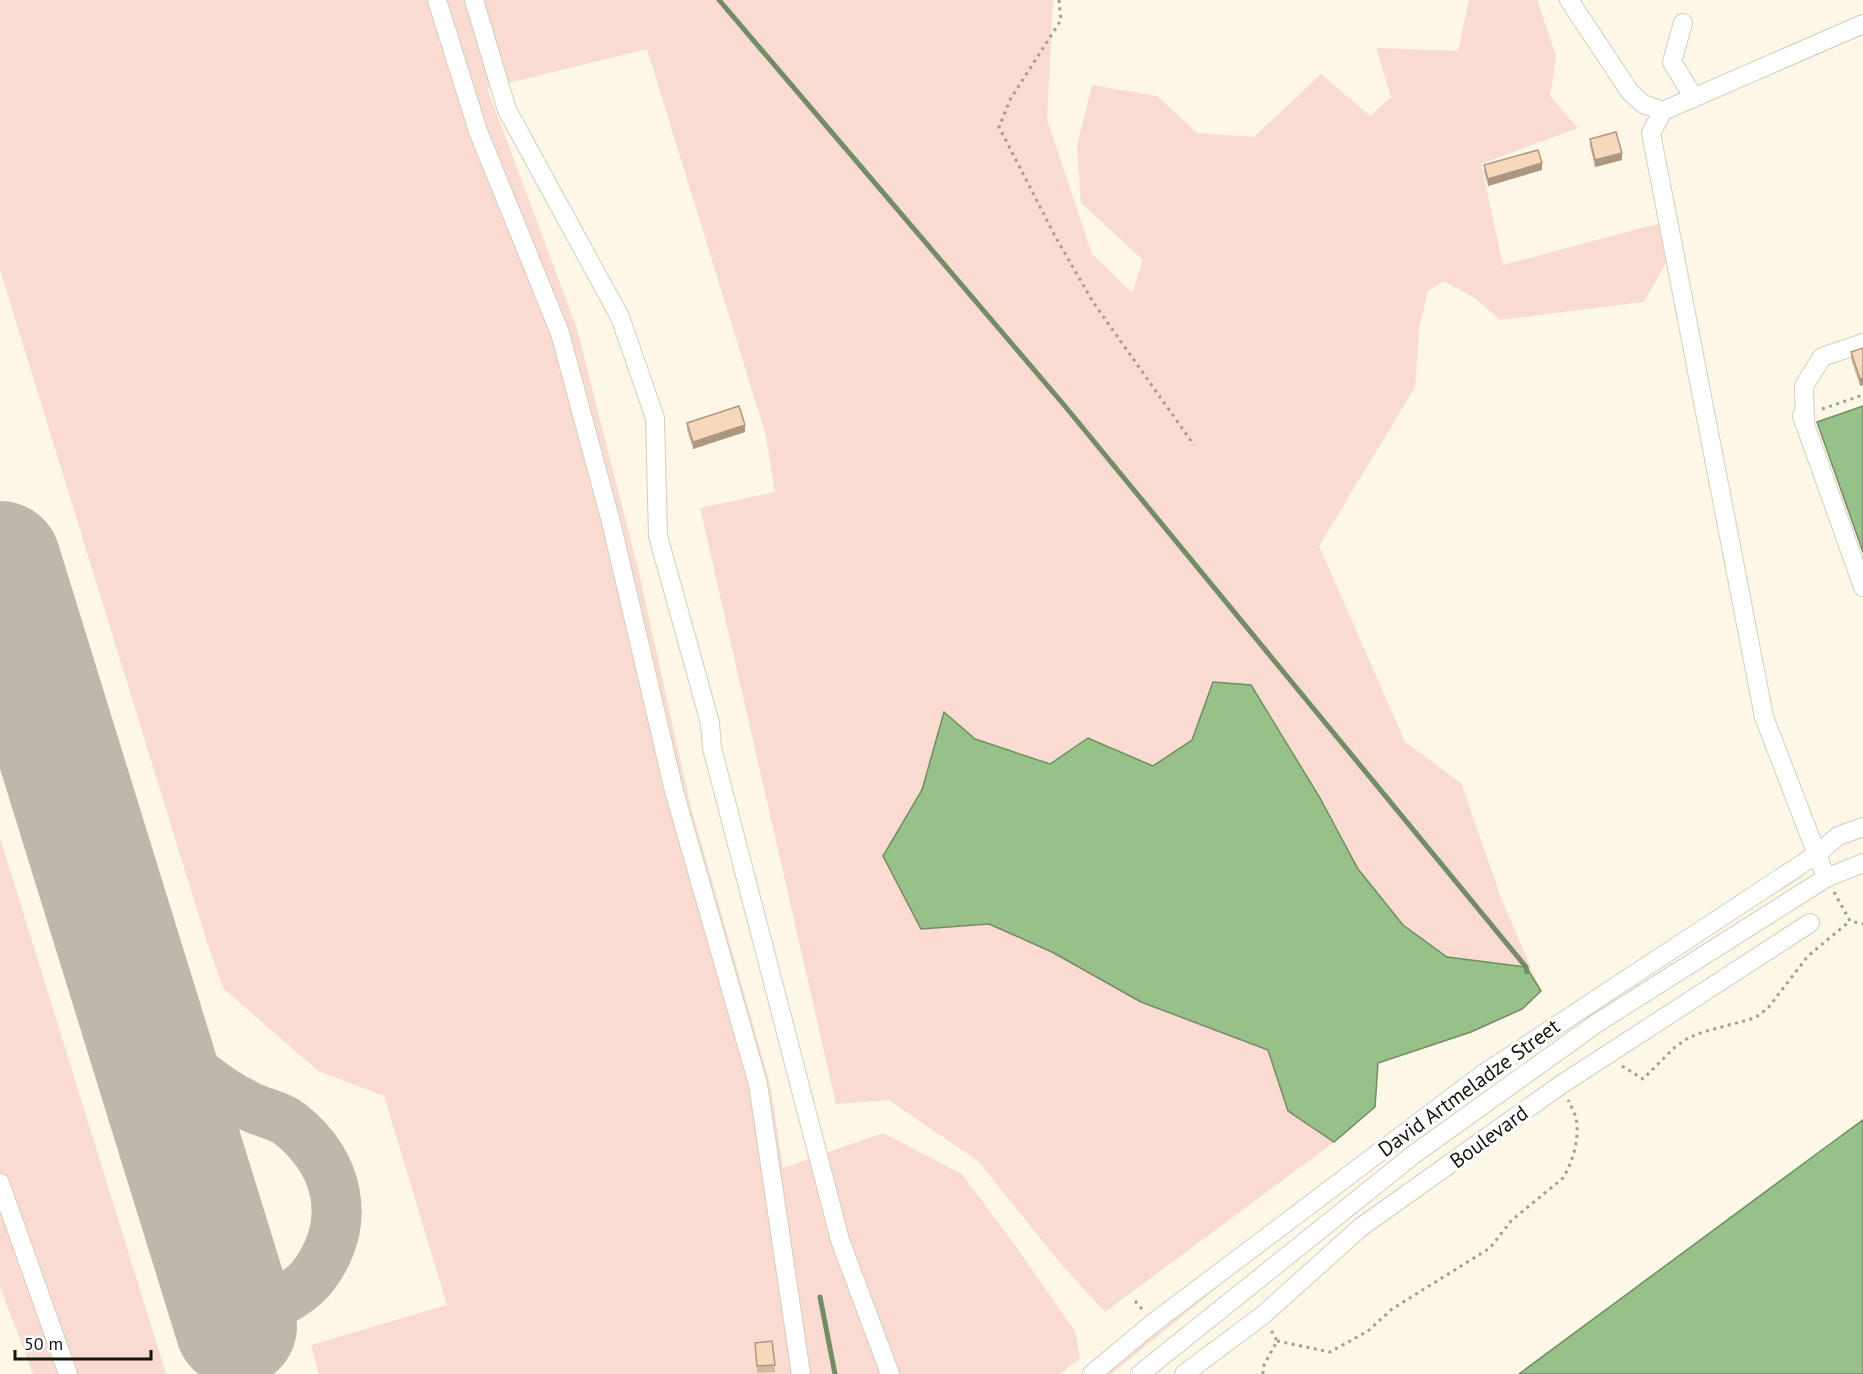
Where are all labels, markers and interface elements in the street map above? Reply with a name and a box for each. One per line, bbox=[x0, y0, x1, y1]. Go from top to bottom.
street label: David Artmeladze Street bbox=[1373, 1013, 1565, 1163]
street label: Boulevard bbox=[1444, 1099, 1533, 1174]
scale bar bbox=[15, 1323, 152, 1361]
text: 50 m bbox=[24, 1332, 63, 1355]

